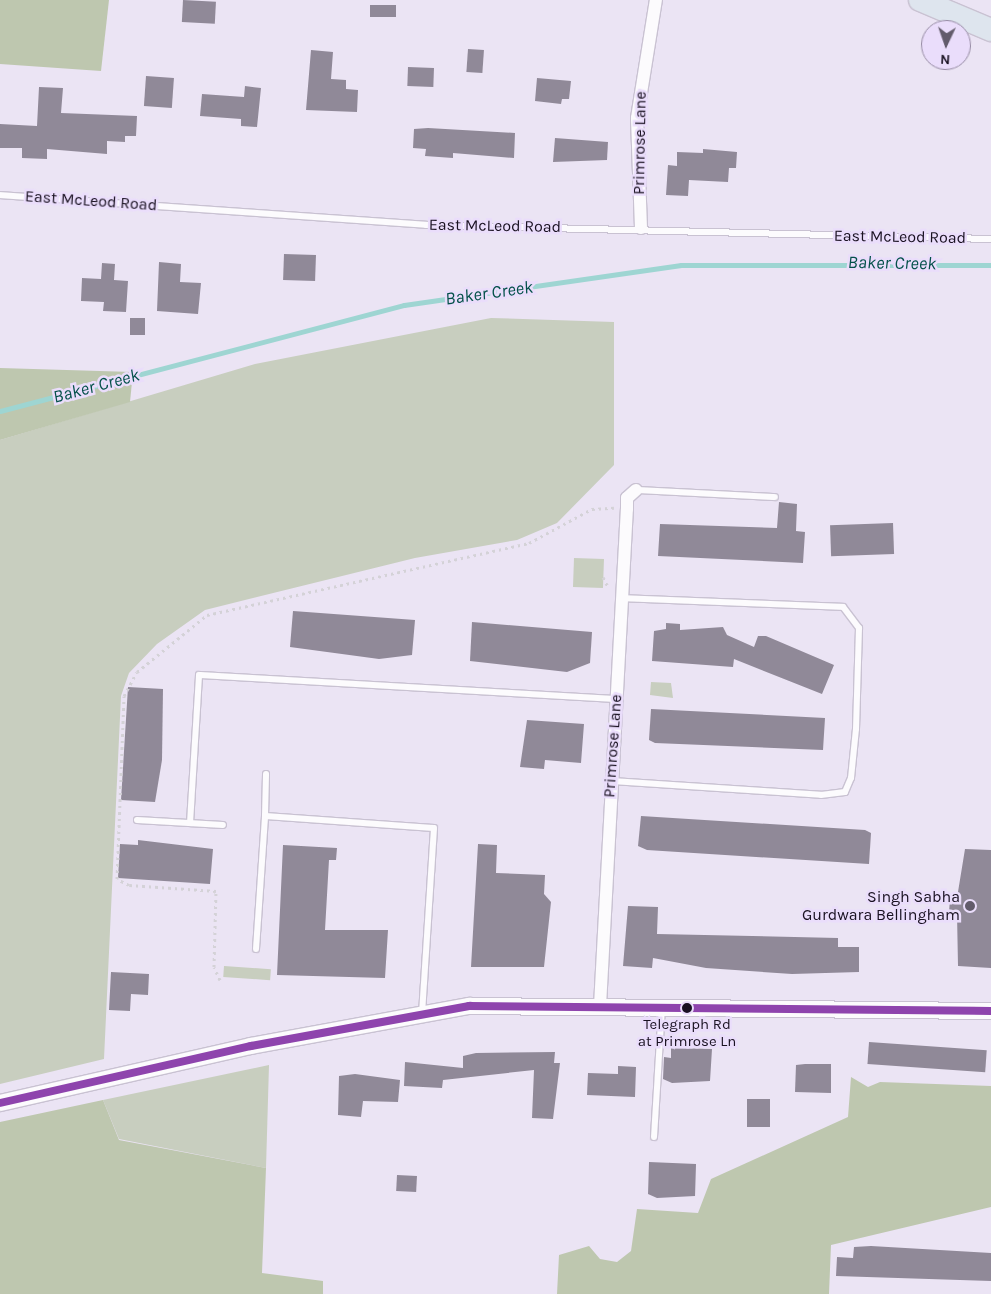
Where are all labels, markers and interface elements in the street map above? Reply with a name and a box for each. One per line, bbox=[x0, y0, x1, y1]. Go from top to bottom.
north arrow bbox=[921, 20, 971, 70]
text: N bbox=[940, 51, 951, 68]
street label: Primrose Lane bbox=[629, 91, 651, 195]
street label: East McLeod Road bbox=[24, 187, 158, 215]
street label: East McLeod Road bbox=[429, 215, 561, 237]
street label: East McLeod Road bbox=[834, 226, 966, 248]
water label: Baker Creek bbox=[848, 251, 936, 275]
water label: Baker Creek bbox=[444, 276, 534, 310]
water label: Baker Creek bbox=[50, 364, 142, 408]
street label: Primrose Lane bbox=[600, 694, 626, 798]
place label: Singh Sabha Gurdwara Bellingham bbox=[802, 887, 960, 925]
marker: Singh Sabha Gurdwara Bellingham bbox=[964, 900, 976, 912]
marker: Telegraph Rd at Primrose Ln bbox=[682, 1003, 692, 1013]
place label: Telegraph Rd at Primrose Ln bbox=[638, 1015, 736, 1050]

